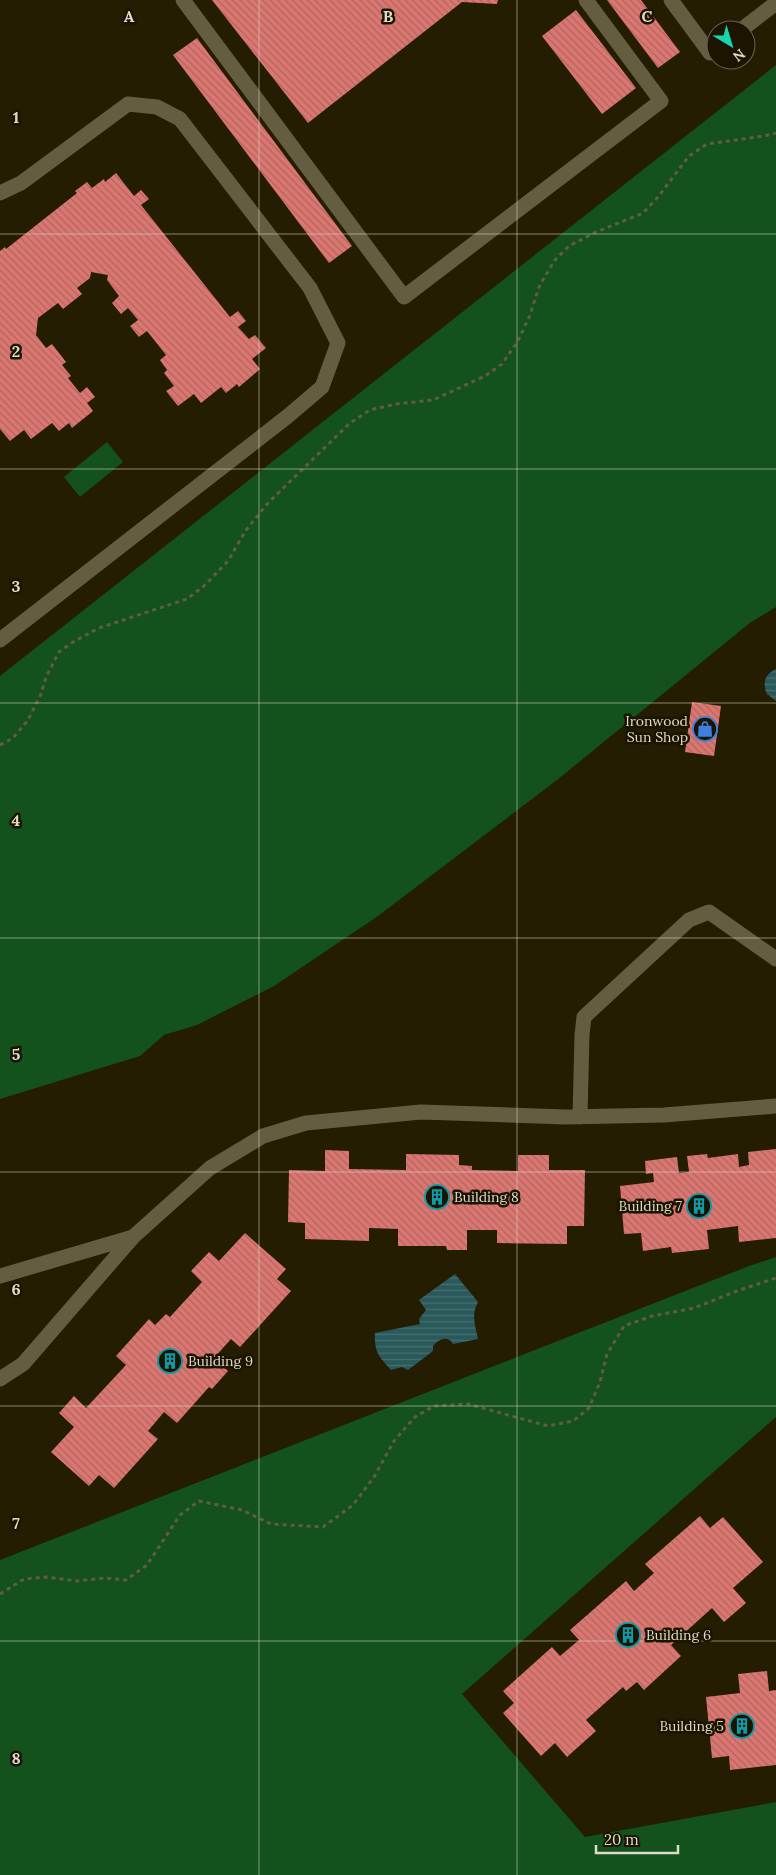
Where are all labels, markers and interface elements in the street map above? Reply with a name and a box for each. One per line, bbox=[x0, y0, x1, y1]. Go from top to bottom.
text: A bbox=[124, 6, 135, 26]
text: B bbox=[383, 6, 394, 26]
text: C bbox=[641, 6, 653, 26]
north arrow bbox=[706, 20, 756, 70]
text: N bbox=[729, 45, 749, 66]
text: 1 bbox=[13, 107, 19, 127]
text: 2 bbox=[12, 341, 20, 361]
text: 3 bbox=[12, 576, 21, 596]
place label: Ironwood Sun Shop bbox=[625, 712, 688, 746]
shop icon: Ironwood Sun Shop bbox=[692, 716, 718, 742]
text: 4 bbox=[12, 810, 21, 830]
text: 5 bbox=[12, 1044, 21, 1064]
building icon: Building 8 bbox=[424, 1184, 450, 1210]
place label: Building 8 bbox=[454, 1188, 519, 1206]
building icon: Building 7 bbox=[686, 1193, 712, 1219]
place label: Building 7 bbox=[619, 1197, 683, 1215]
text: 6 bbox=[11, 1279, 21, 1299]
building icon: Building 9 bbox=[157, 1348, 183, 1374]
place label: Building 9 bbox=[188, 1352, 253, 1370]
text: 7 bbox=[12, 1513, 20, 1533]
building icon: Building 6 bbox=[615, 1622, 641, 1648]
place label: Building 6 bbox=[646, 1626, 711, 1644]
building icon: Building 5 bbox=[729, 1713, 755, 1739]
place label: Building 5 bbox=[659, 1717, 724, 1735]
text: 8 bbox=[11, 1748, 21, 1768]
scale bar bbox=[596, 1822, 678, 1854]
text: 20 m bbox=[604, 1830, 639, 1849]

